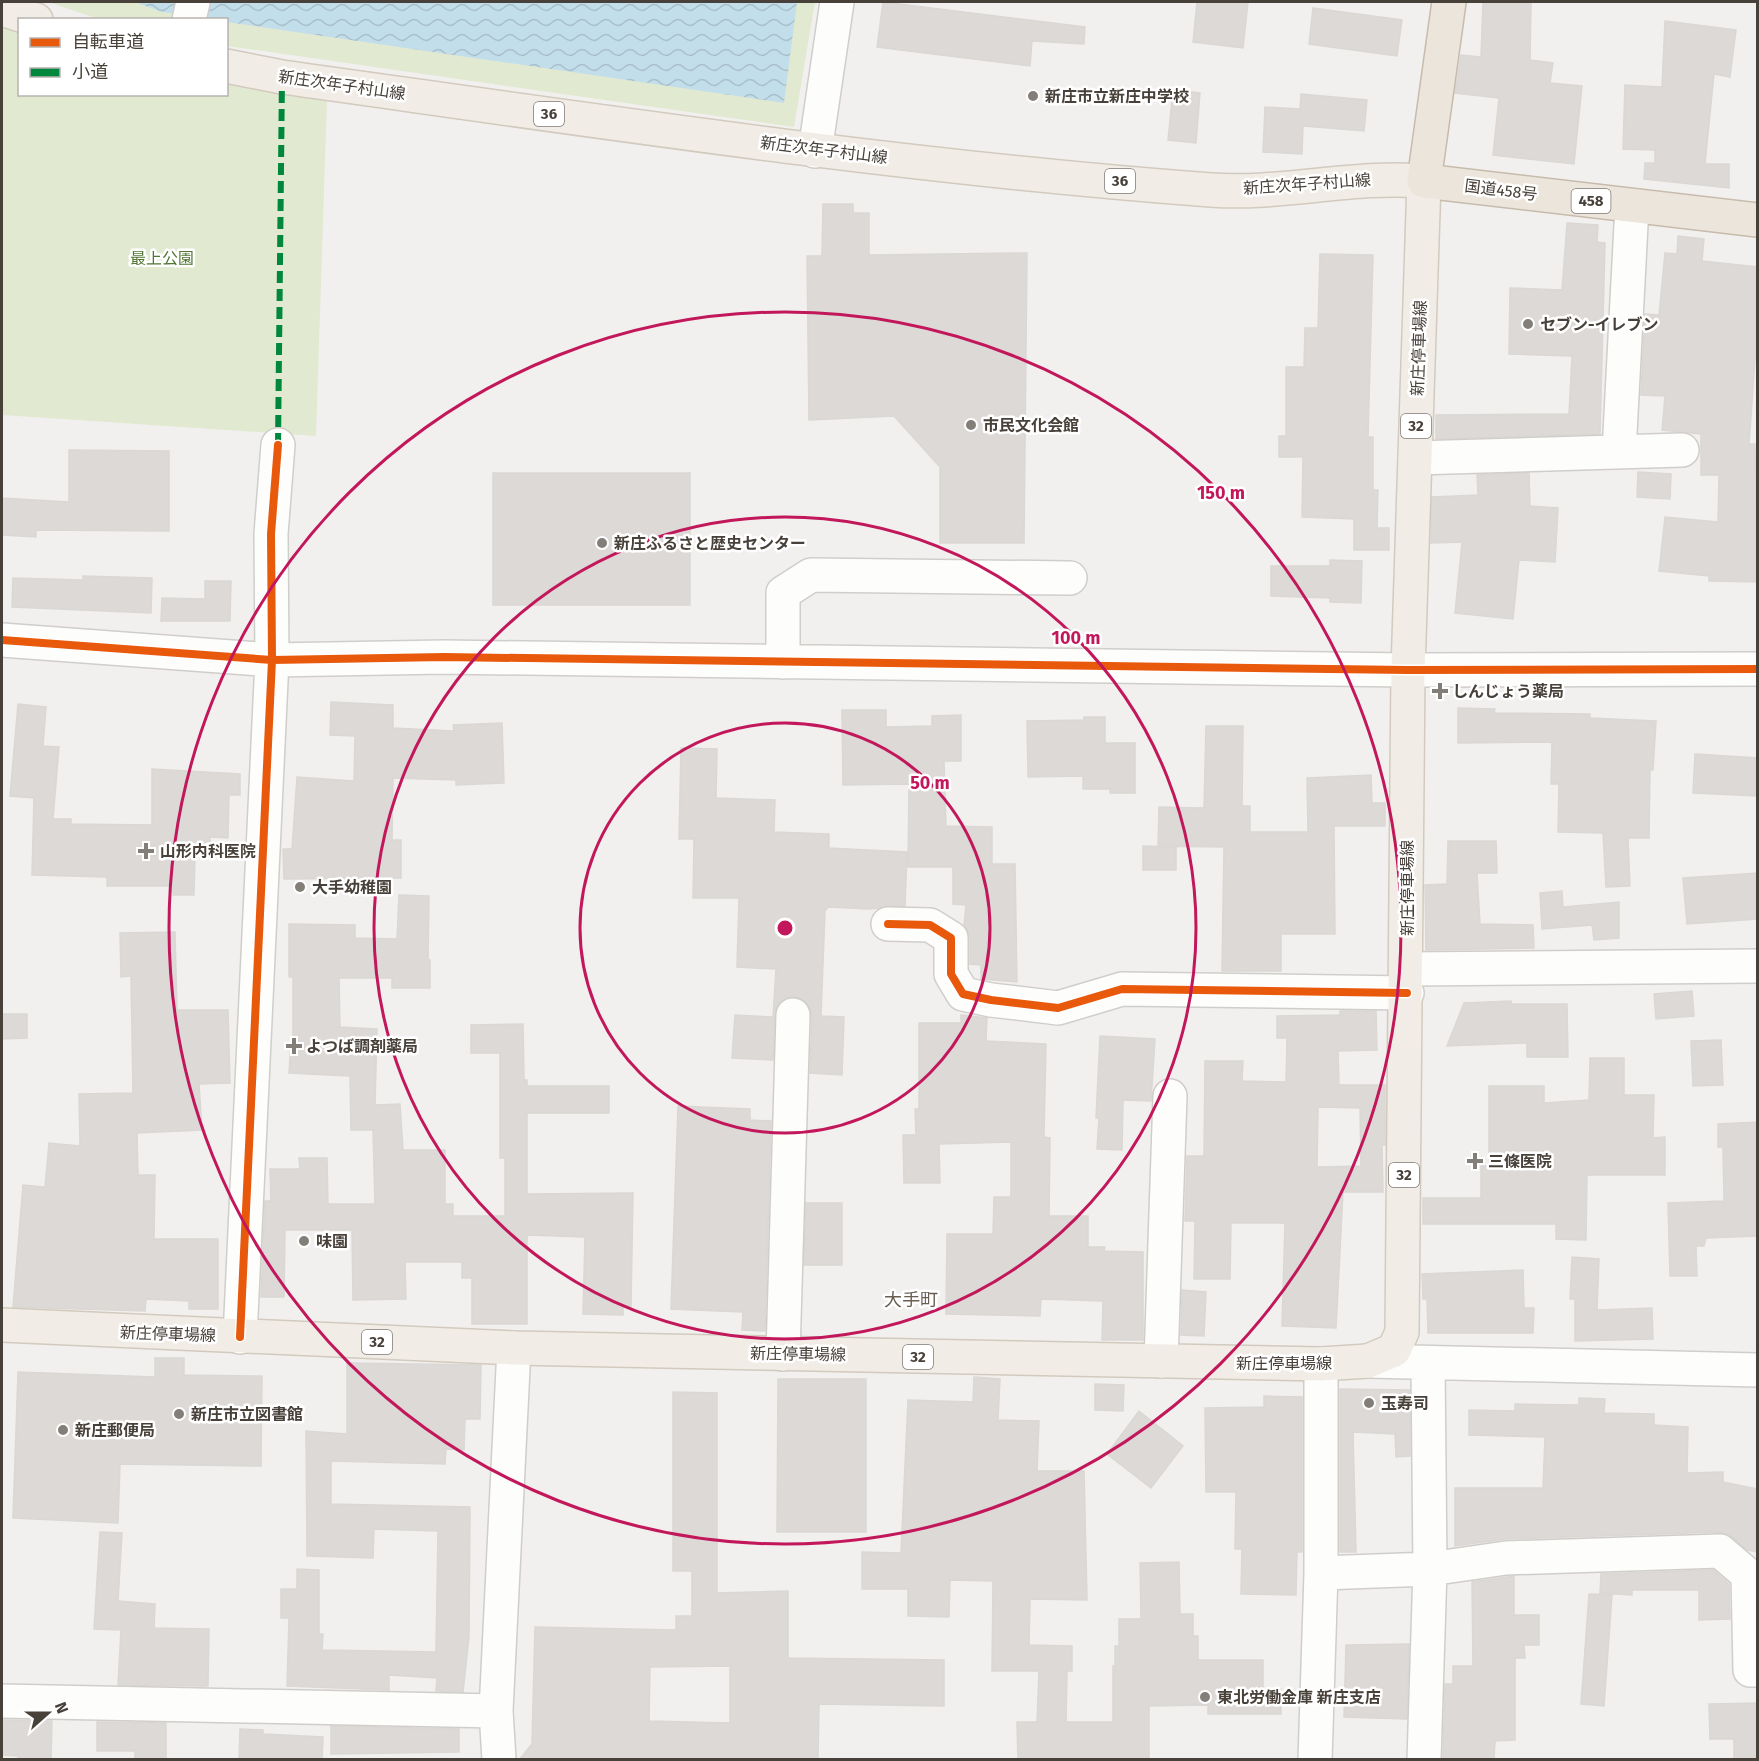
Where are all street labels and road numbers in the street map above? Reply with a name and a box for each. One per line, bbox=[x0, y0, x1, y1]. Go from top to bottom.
street label: 新庄次年子村山線 bbox=[277, 67, 407, 103]
road number: 36 bbox=[534, 102, 564, 126]
street label: 新庄次年子村山線 bbox=[759, 133, 889, 167]
road number: 36 bbox=[1105, 169, 1135, 193]
street label: 新庄次年子村山線 bbox=[1242, 170, 1372, 198]
street label: 国道458号 bbox=[1464, 176, 1538, 204]
road number: 458 bbox=[1572, 189, 1610, 213]
street label: 新庄停車場線 bbox=[1408, 300, 1430, 396]
road number: 32 bbox=[1401, 414, 1431, 438]
street label: 新庄停車場線 bbox=[1398, 840, 1417, 936]
road number: 32 bbox=[1389, 1163, 1419, 1187]
street label: 新庄停車場線 bbox=[120, 1323, 216, 1345]
road number: 32 bbox=[362, 1330, 392, 1354]
street label: 新庄停車場線 bbox=[750, 1344, 846, 1364]
road number: 32 bbox=[903, 1345, 933, 1369]
street label: 新庄停車場線 bbox=[1236, 1354, 1332, 1373]

